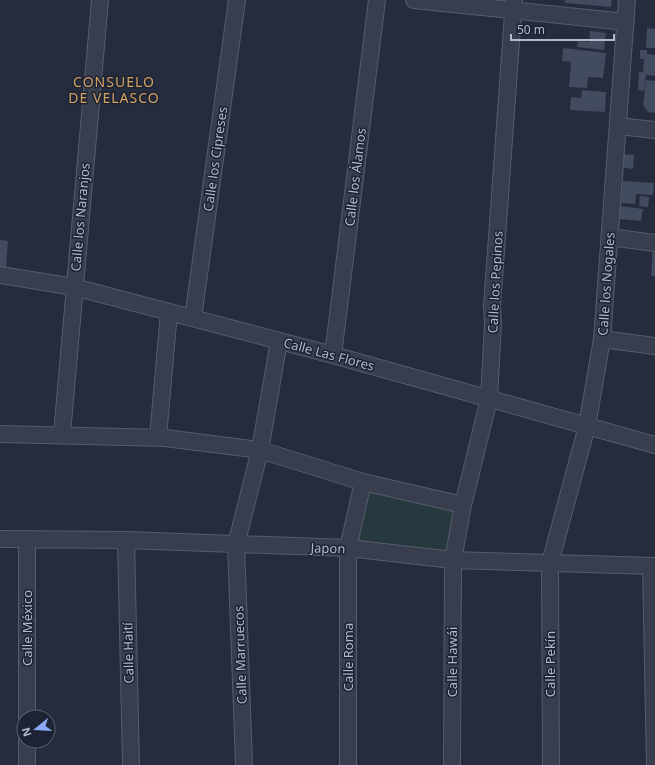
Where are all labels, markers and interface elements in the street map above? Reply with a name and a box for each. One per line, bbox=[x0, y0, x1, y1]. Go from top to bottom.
scale bar bbox=[511, 16, 614, 42]
text: 50 m bbox=[517, 21, 545, 38]
district label: CONSUELO DE VELASCO bbox=[68, 72, 160, 107]
street label: Calle los Cipreses bbox=[199, 105, 231, 213]
street label: Calle los Álamos bbox=[340, 127, 370, 227]
street label: Calle los Naranjos bbox=[66, 162, 94, 272]
street label: Calle los Pepinos bbox=[483, 230, 507, 334]
street label: Calle los Nogales bbox=[593, 232, 619, 336]
street label: Calle Las Flores bbox=[282, 333, 376, 375]
street label: Japon bbox=[308, 538, 346, 558]
street label: Calle México bbox=[18, 590, 36, 666]
street label: Calle Marruecos bbox=[229, 605, 251, 705]
street label: Calle Haití bbox=[118, 622, 138, 684]
street label: Calle Roma bbox=[339, 623, 357, 691]
street label: Calle Hawái bbox=[443, 627, 461, 697]
street label: Calle Pekín bbox=[541, 631, 559, 697]
north arrow bbox=[16, 709, 56, 749]
text: N bbox=[17, 726, 35, 739]

